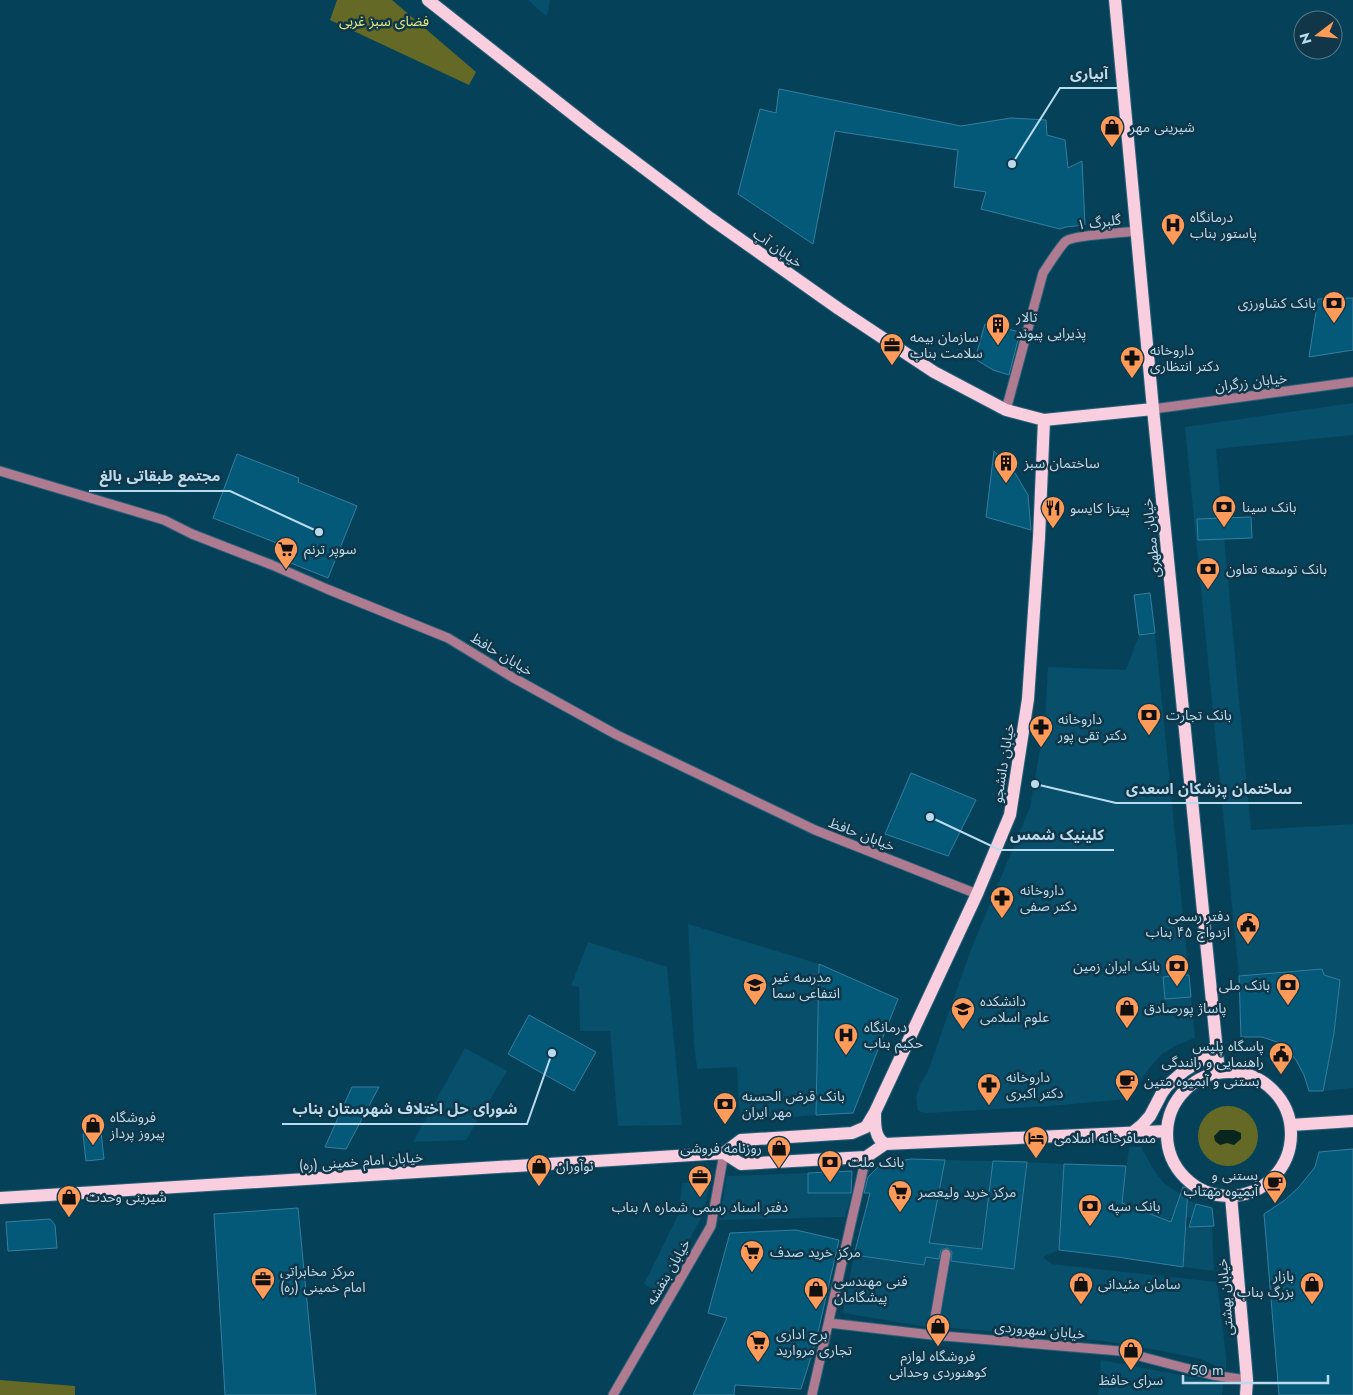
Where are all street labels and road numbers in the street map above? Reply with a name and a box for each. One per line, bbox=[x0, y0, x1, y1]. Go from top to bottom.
street label: گلبرگ ۱ bbox=[1076, 209, 1122, 235]
street label: خیابان آب bbox=[749, 224, 807, 272]
street label: خیابان زرگران bbox=[1214, 368, 1288, 396]
street label: خیابان مطهری bbox=[1137, 497, 1165, 579]
street label: خیابان حافظ bbox=[467, 628, 537, 680]
street label: خیابان دانشجو bbox=[987, 722, 1019, 804]
street label: خیابان حافظ bbox=[826, 812, 898, 856]
street label: خیابان امام خمینی (ره) bbox=[298, 1147, 424, 1176]
street label: خیابان بنفشه bbox=[641, 1235, 695, 1309]
street label: خیابان بهشتی bbox=[1212, 1258, 1238, 1336]
street label: خیابان سهروردی bbox=[994, 1316, 1086, 1344]

